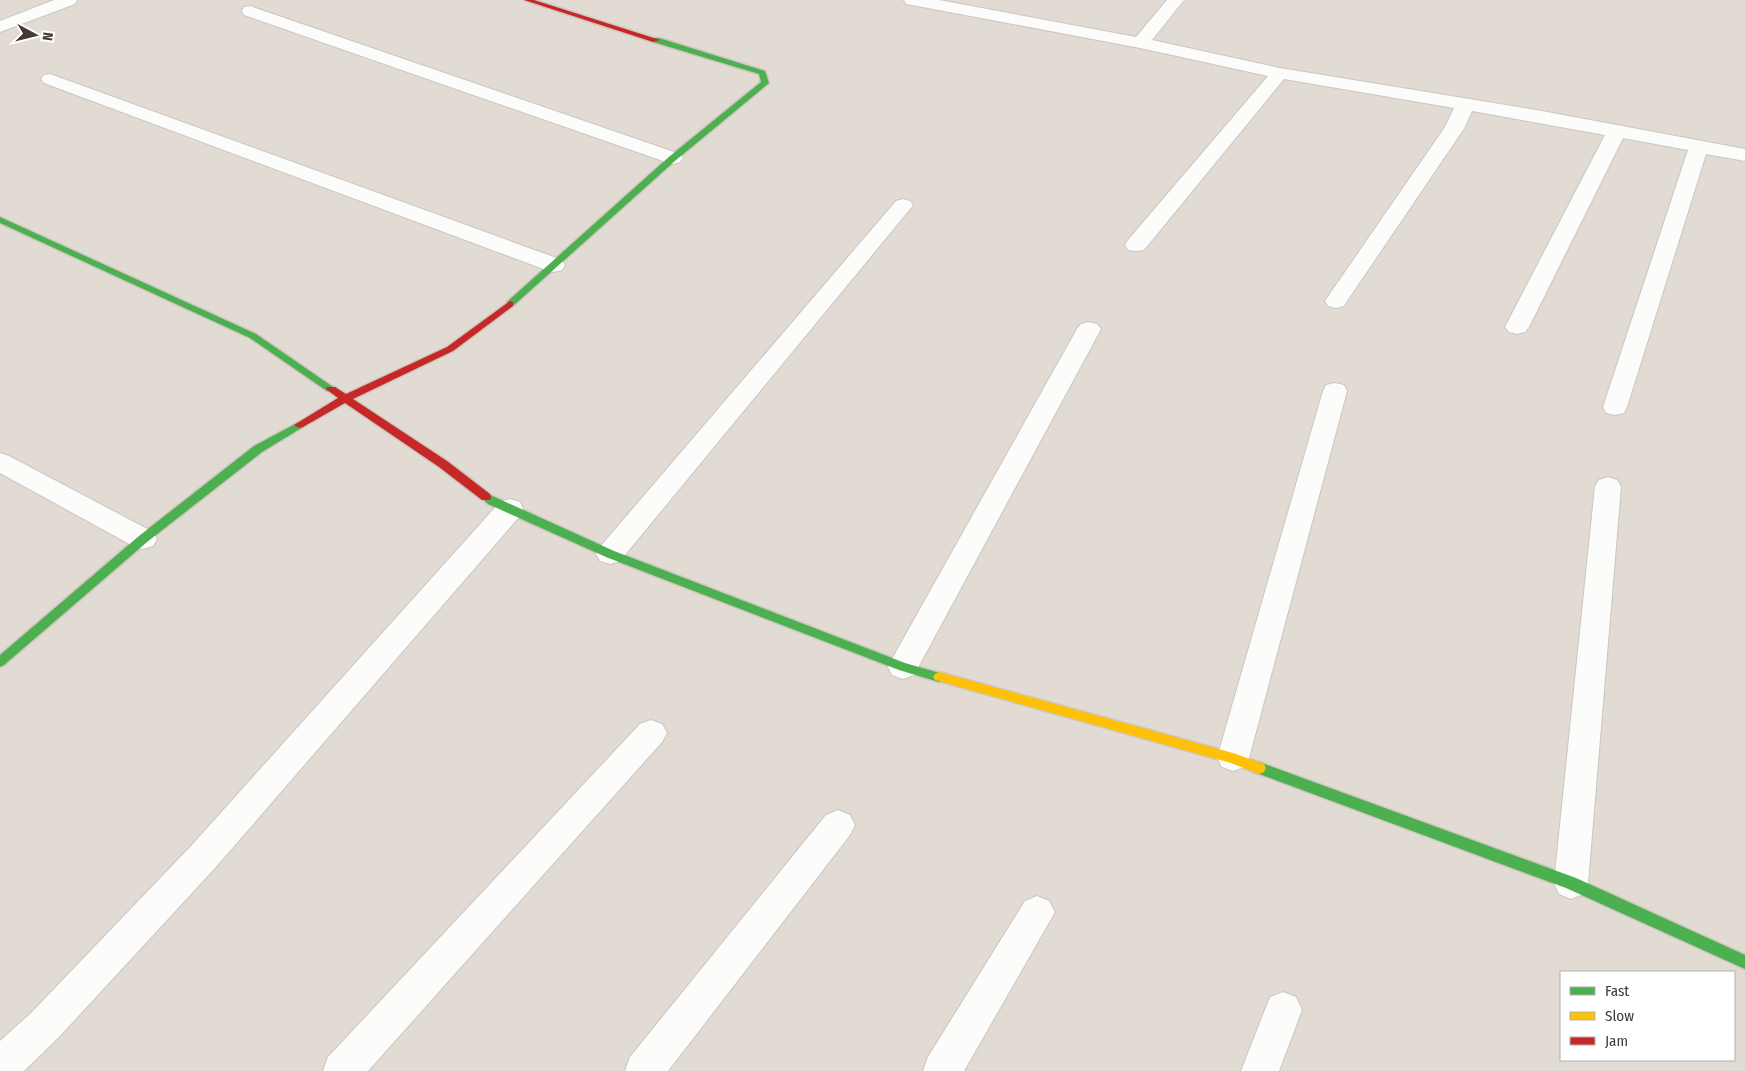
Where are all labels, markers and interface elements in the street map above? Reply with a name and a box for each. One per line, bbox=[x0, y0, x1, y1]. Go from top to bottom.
north arrow bbox=[10, 10, 60, 60]
text: N bbox=[38, 31, 56, 42]
legend bbox=[1560, 971, 1735, 1061]
text: Fast bbox=[1605, 982, 1629, 1000]
text: Slow bbox=[1605, 1007, 1634, 1025]
text: Jam bbox=[1605, 1032, 1628, 1050]

